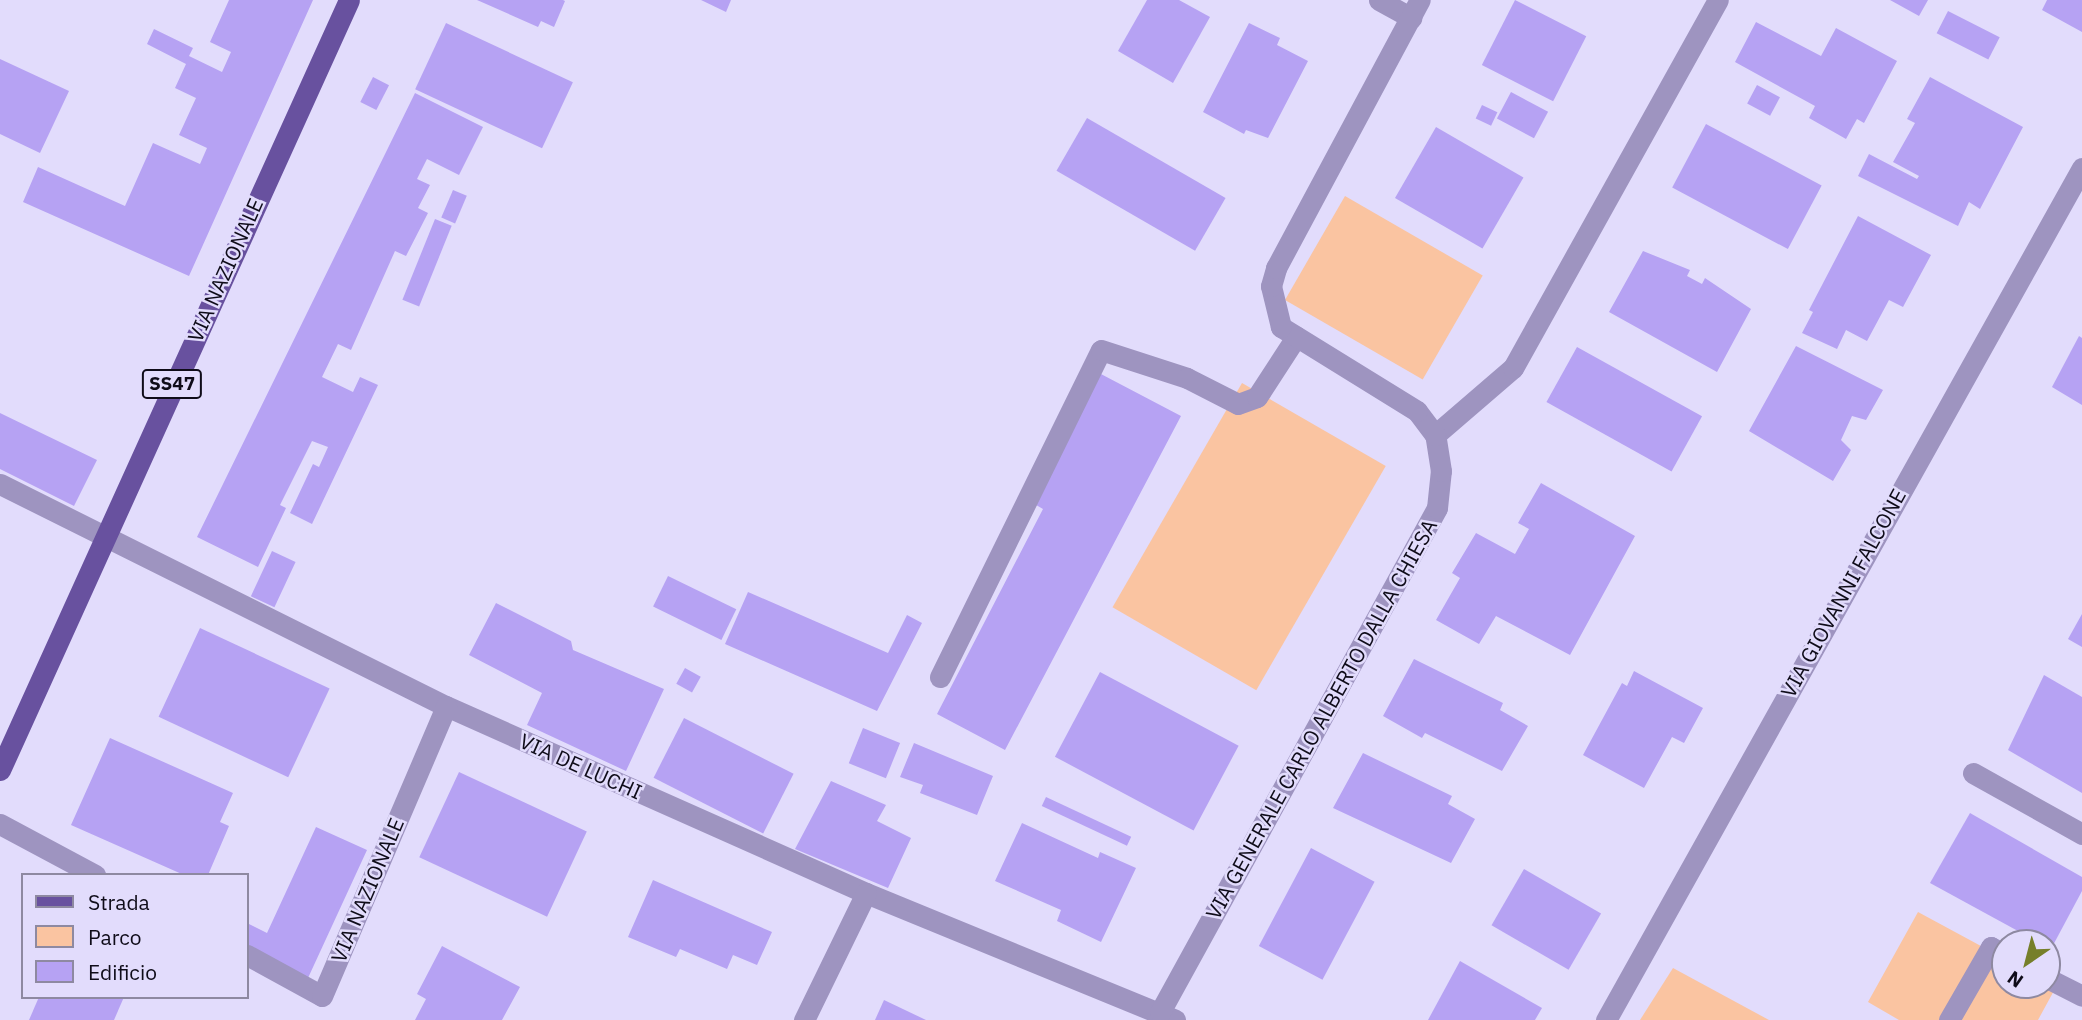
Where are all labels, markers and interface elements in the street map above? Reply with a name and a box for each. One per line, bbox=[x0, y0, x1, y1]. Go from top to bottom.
street label: VIA NAZIONALE bbox=[182, 194, 268, 346]
road number: SS47 bbox=[140, 368, 204, 400]
street label: VIA GIOVANNI FALCONE bbox=[1775, 484, 1911, 702]
street label: VIA GENERALE CARLO ALBERTO DALLA CHIESA bbox=[1200, 515, 1442, 923]
street label: VIA DE LUCHI bbox=[516, 728, 646, 804]
street label: VIA NAZIONALE bbox=[325, 814, 409, 966]
legend bbox=[21, 873, 248, 999]
text: Strada bbox=[88, 888, 150, 916]
text: Parco bbox=[88, 923, 142, 951]
north arrow bbox=[1991, 929, 2061, 999]
text: Edificio bbox=[88, 958, 157, 986]
text: N bbox=[2003, 966, 2028, 993]

